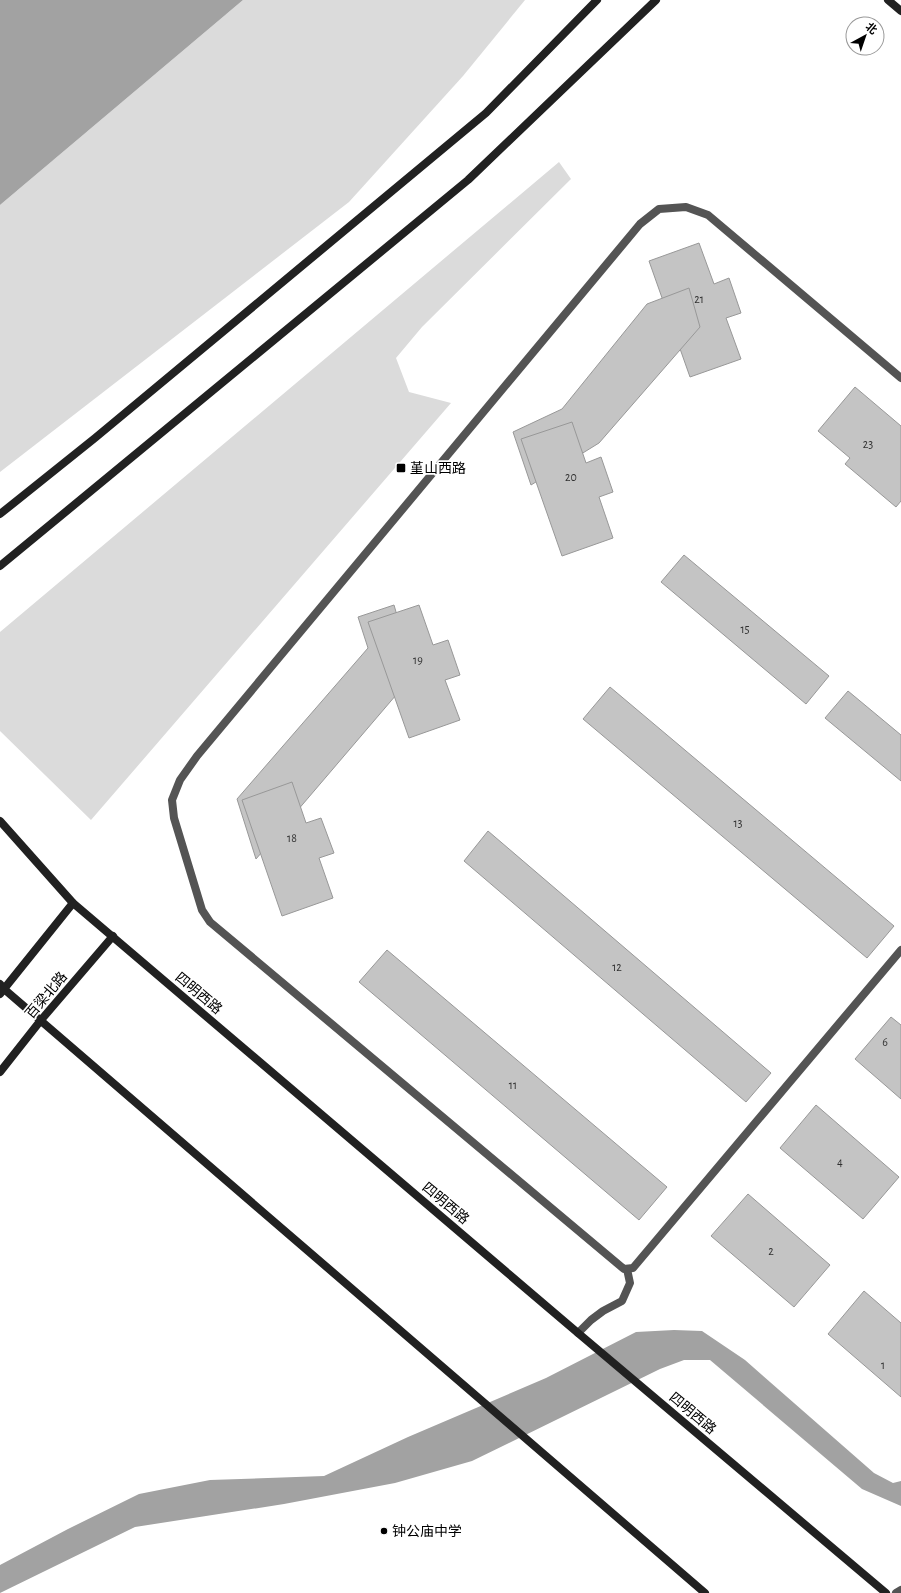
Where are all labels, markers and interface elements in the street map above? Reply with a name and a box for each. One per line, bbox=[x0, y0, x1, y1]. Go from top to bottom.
north arrow bbox=[845, 16, 885, 56]
text: 北 bbox=[863, 21, 879, 36]
house number: 21 bbox=[694, 293, 704, 305]
house number: 23 bbox=[863, 438, 873, 450]
place label: 堇山西路 bbox=[410, 461, 466, 476]
marker: 堇山西路 bbox=[395, 462, 407, 474]
house number: 20 bbox=[565, 471, 577, 483]
house number: 15 bbox=[740, 623, 750, 635]
house number: 19 bbox=[413, 654, 423, 666]
house number: 13 bbox=[733, 817, 743, 829]
house number: 18 bbox=[287, 832, 297, 844]
house number: 12 bbox=[612, 961, 622, 973]
street label: 百梁北路 bbox=[22, 968, 70, 1022]
street label: 四明西路 bbox=[172, 970, 225, 1017]
house number: 6 bbox=[882, 1036, 888, 1048]
house number: 11 bbox=[509, 1079, 517, 1091]
house number: 4 bbox=[837, 1156, 843, 1168]
street label: 四明西路 bbox=[419, 1180, 472, 1227]
house number: 2 bbox=[768, 1245, 774, 1257]
house number: 1 bbox=[881, 1359, 885, 1371]
street label: 四明西路 bbox=[666, 1390, 719, 1437]
place label: 钟公庙中学 bbox=[392, 1524, 462, 1539]
marker: 钟公庙中学 bbox=[379, 1526, 389, 1536]

